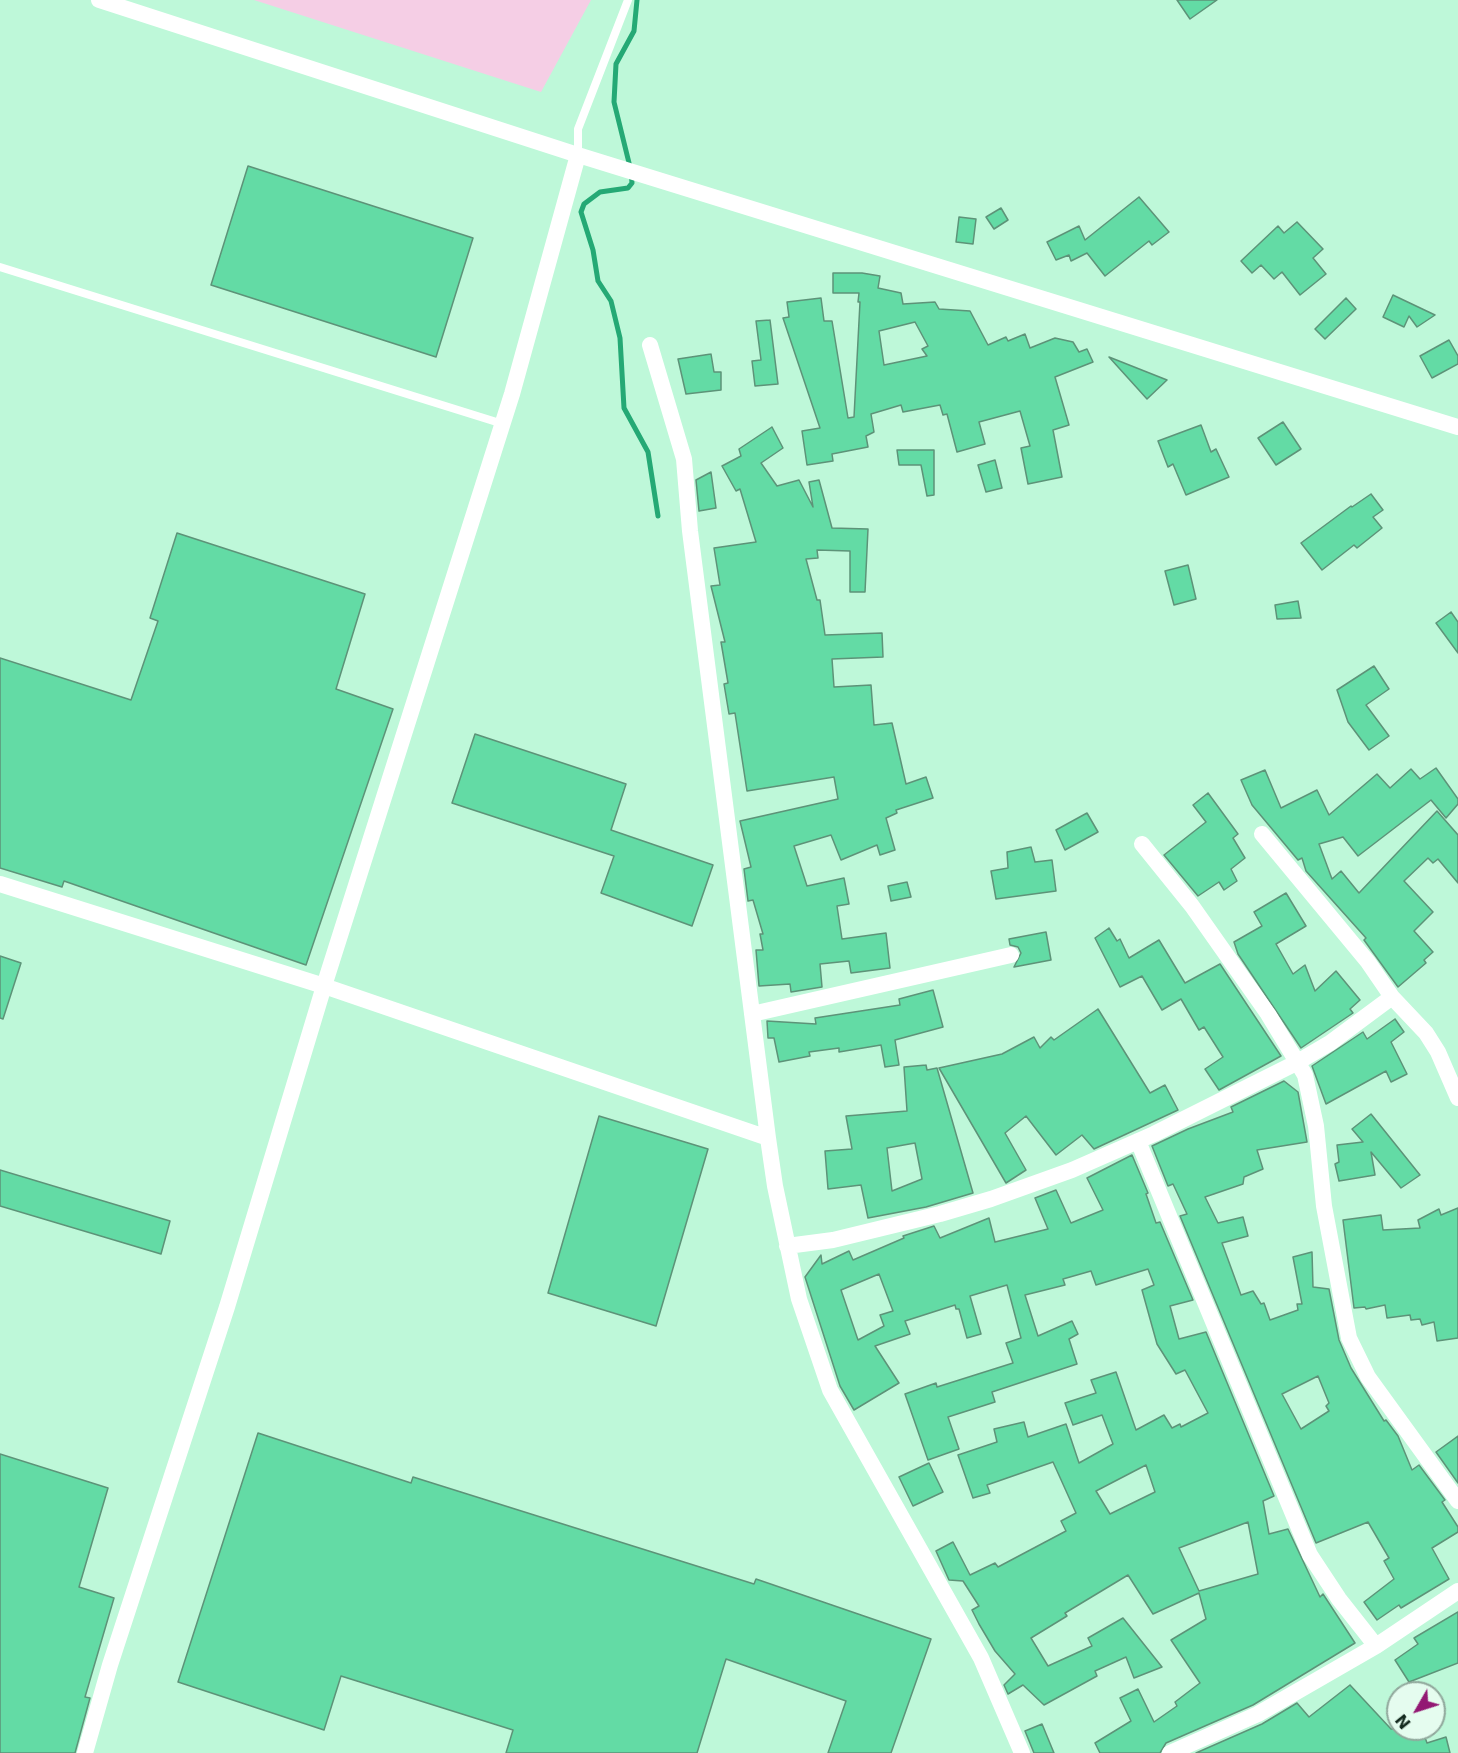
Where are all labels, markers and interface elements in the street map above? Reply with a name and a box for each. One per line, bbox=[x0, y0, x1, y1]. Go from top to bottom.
north arrow bbox=[1386, 1681, 1446, 1741]
text: N bbox=[1392, 1710, 1415, 1733]

